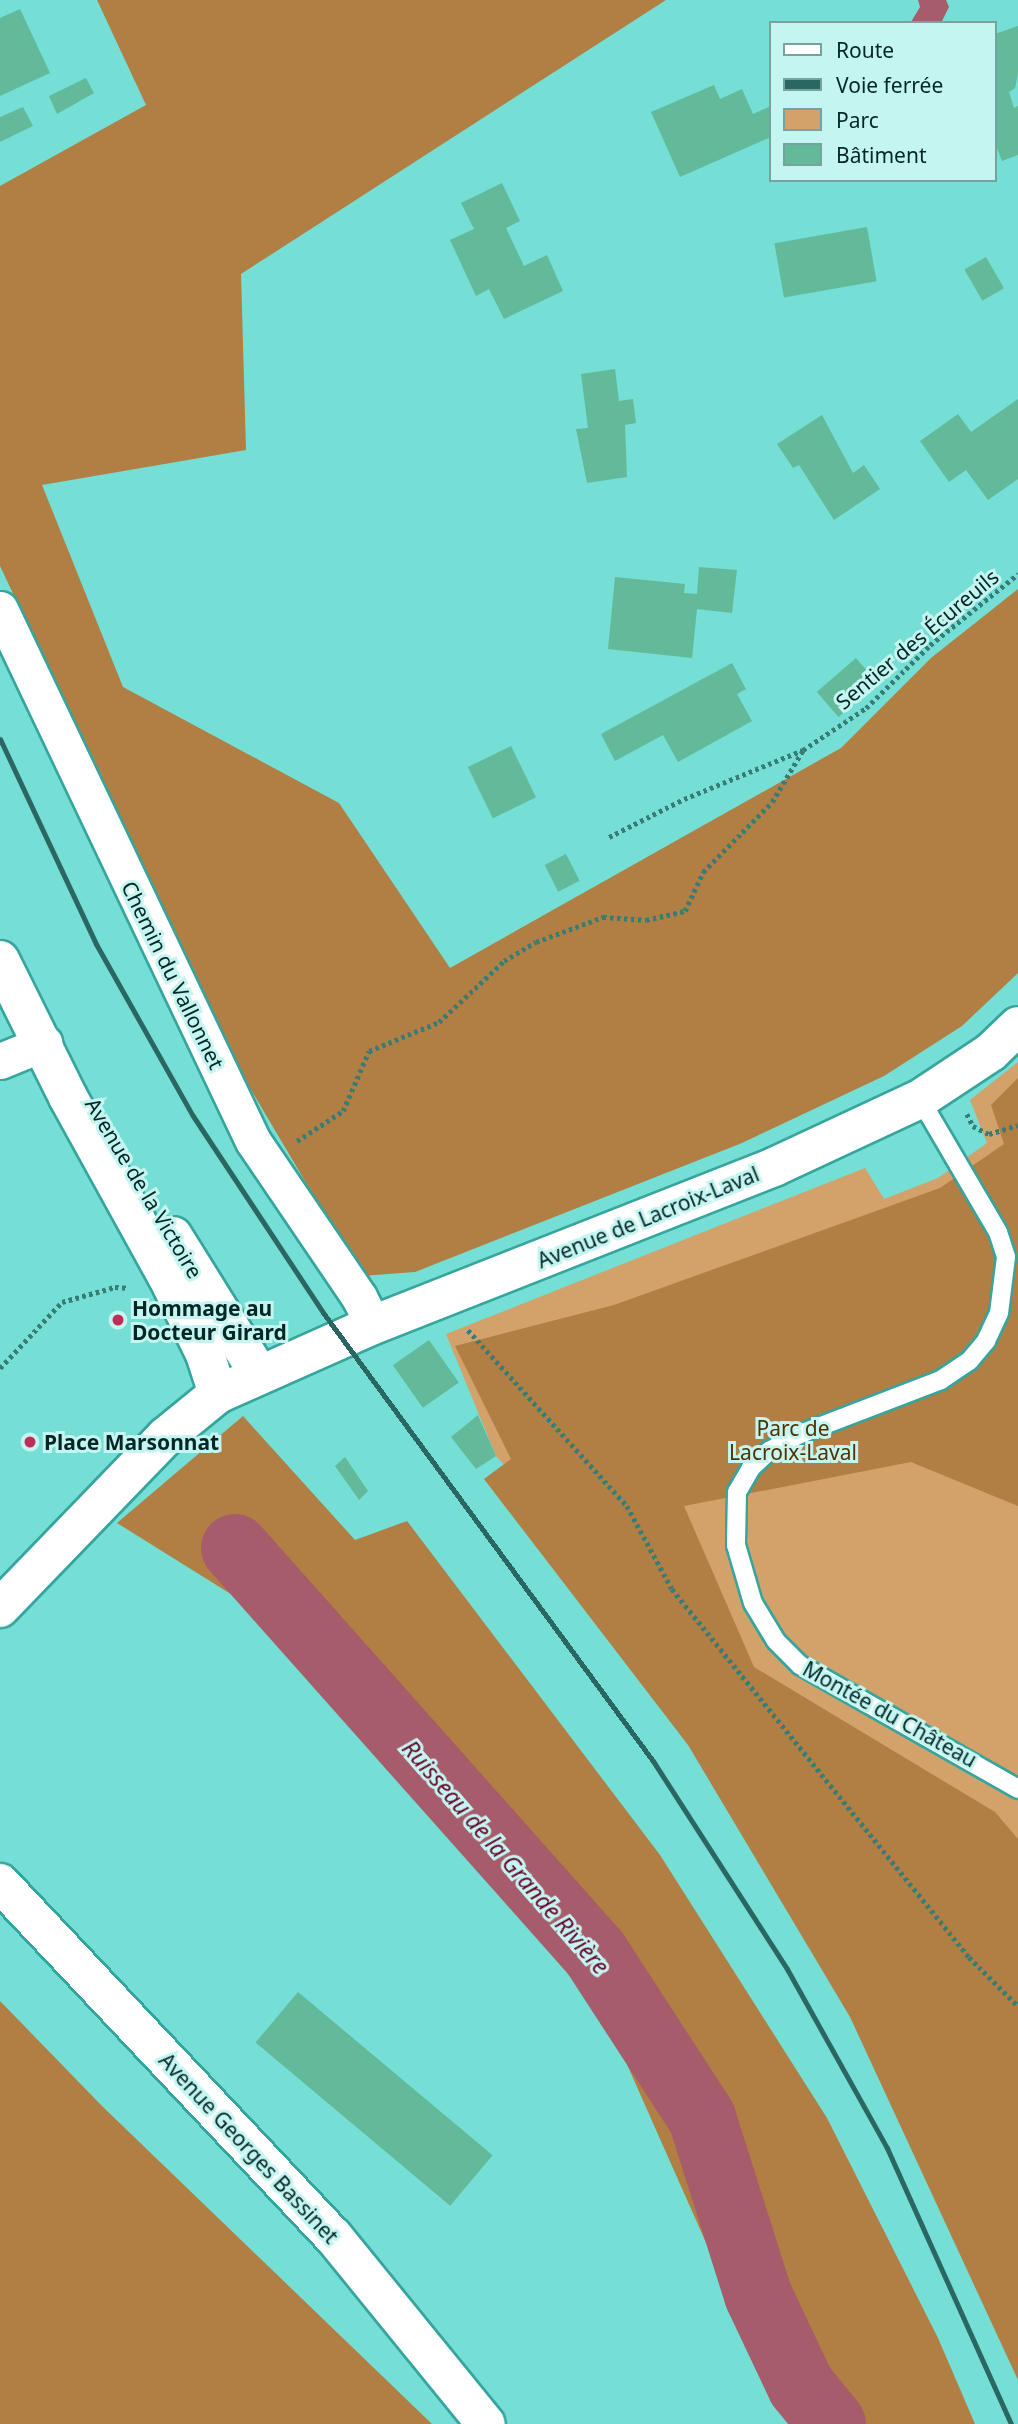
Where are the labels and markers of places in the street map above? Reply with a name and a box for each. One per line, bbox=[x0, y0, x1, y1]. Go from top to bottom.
place label: Hommage au Docteur Girard bbox=[132, 1295, 287, 1345]
marker: Hommage au Docteur Girard bbox=[110, 1312, 126, 1328]
place label: Place Marsonnat bbox=[44, 1429, 219, 1455]
marker: Place Marsonnat bbox=[22, 1434, 38, 1450]

